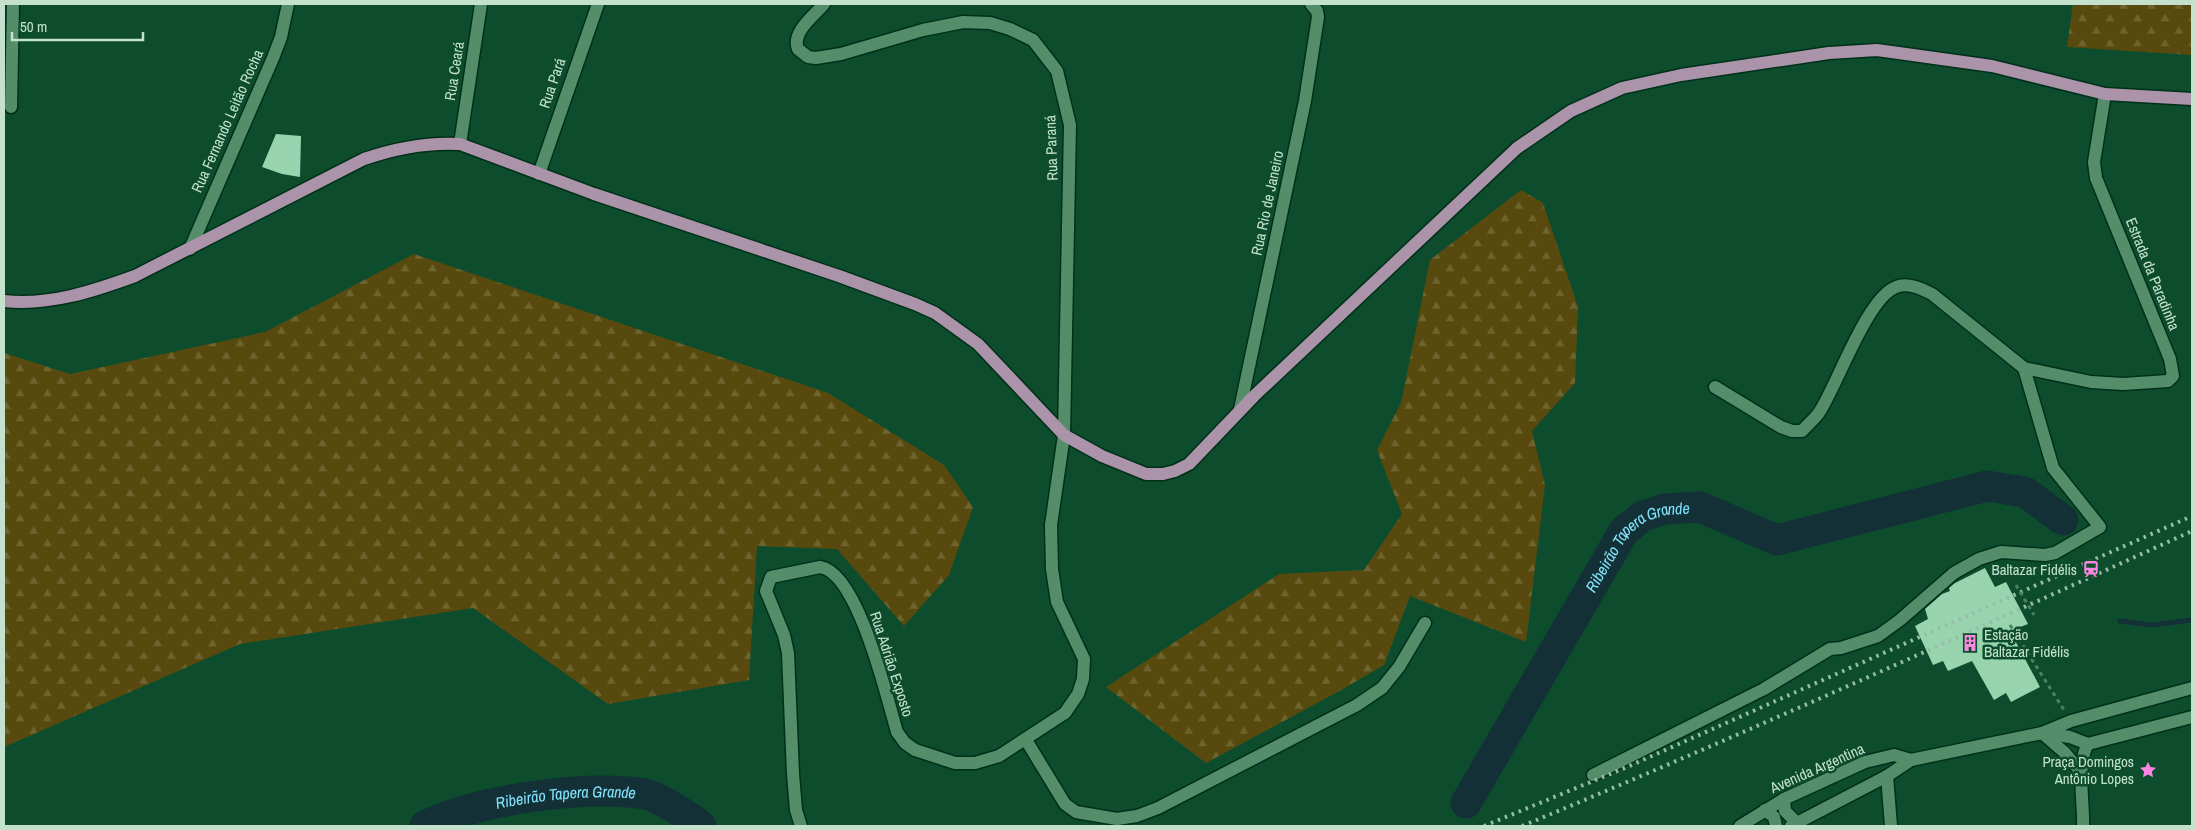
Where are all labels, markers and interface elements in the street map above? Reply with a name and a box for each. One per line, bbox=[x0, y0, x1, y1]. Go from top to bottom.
scale bar bbox=[12, 10, 144, 42]
text: 50 m bbox=[20, 16, 47, 37]
street label: Rua Ceará bbox=[439, 40, 469, 102]
street label: Rua Fernando Leitão Rocha bbox=[186, 46, 268, 196]
street label: Rua Pará bbox=[534, 55, 570, 111]
street label: Rua Paraná bbox=[1039, 115, 1063, 181]
street label: Rua Rio de Janeiro bbox=[1246, 148, 1288, 257]
street label: Estrada da Paradinha bbox=[2121, 215, 2185, 334]
water label: Ribeirão Tapera Grande bbox=[1580, 497, 1690, 596]
place label: Baltazar Fidélis bbox=[1992, 559, 2077, 580]
station icon: Baltazar Fidélis bbox=[2081, 559, 2101, 579]
street label: Rua Adrião Exposto bbox=[865, 609, 919, 719]
place label: Estação Baltazar Fidélis bbox=[1984, 624, 2069, 662]
building icon: Estação Baltazar Fidélis bbox=[1960, 633, 1980, 653]
street label: Avenida Argentina bbox=[1766, 738, 1868, 799]
place label: Praça Domingos Antônio Lopes bbox=[2042, 751, 2134, 789]
place icon: Praça Domingos Antônio Lopes bbox=[2138, 760, 2158, 780]
water label: Ribeirão Tapera Grande bbox=[493, 780, 637, 814]

